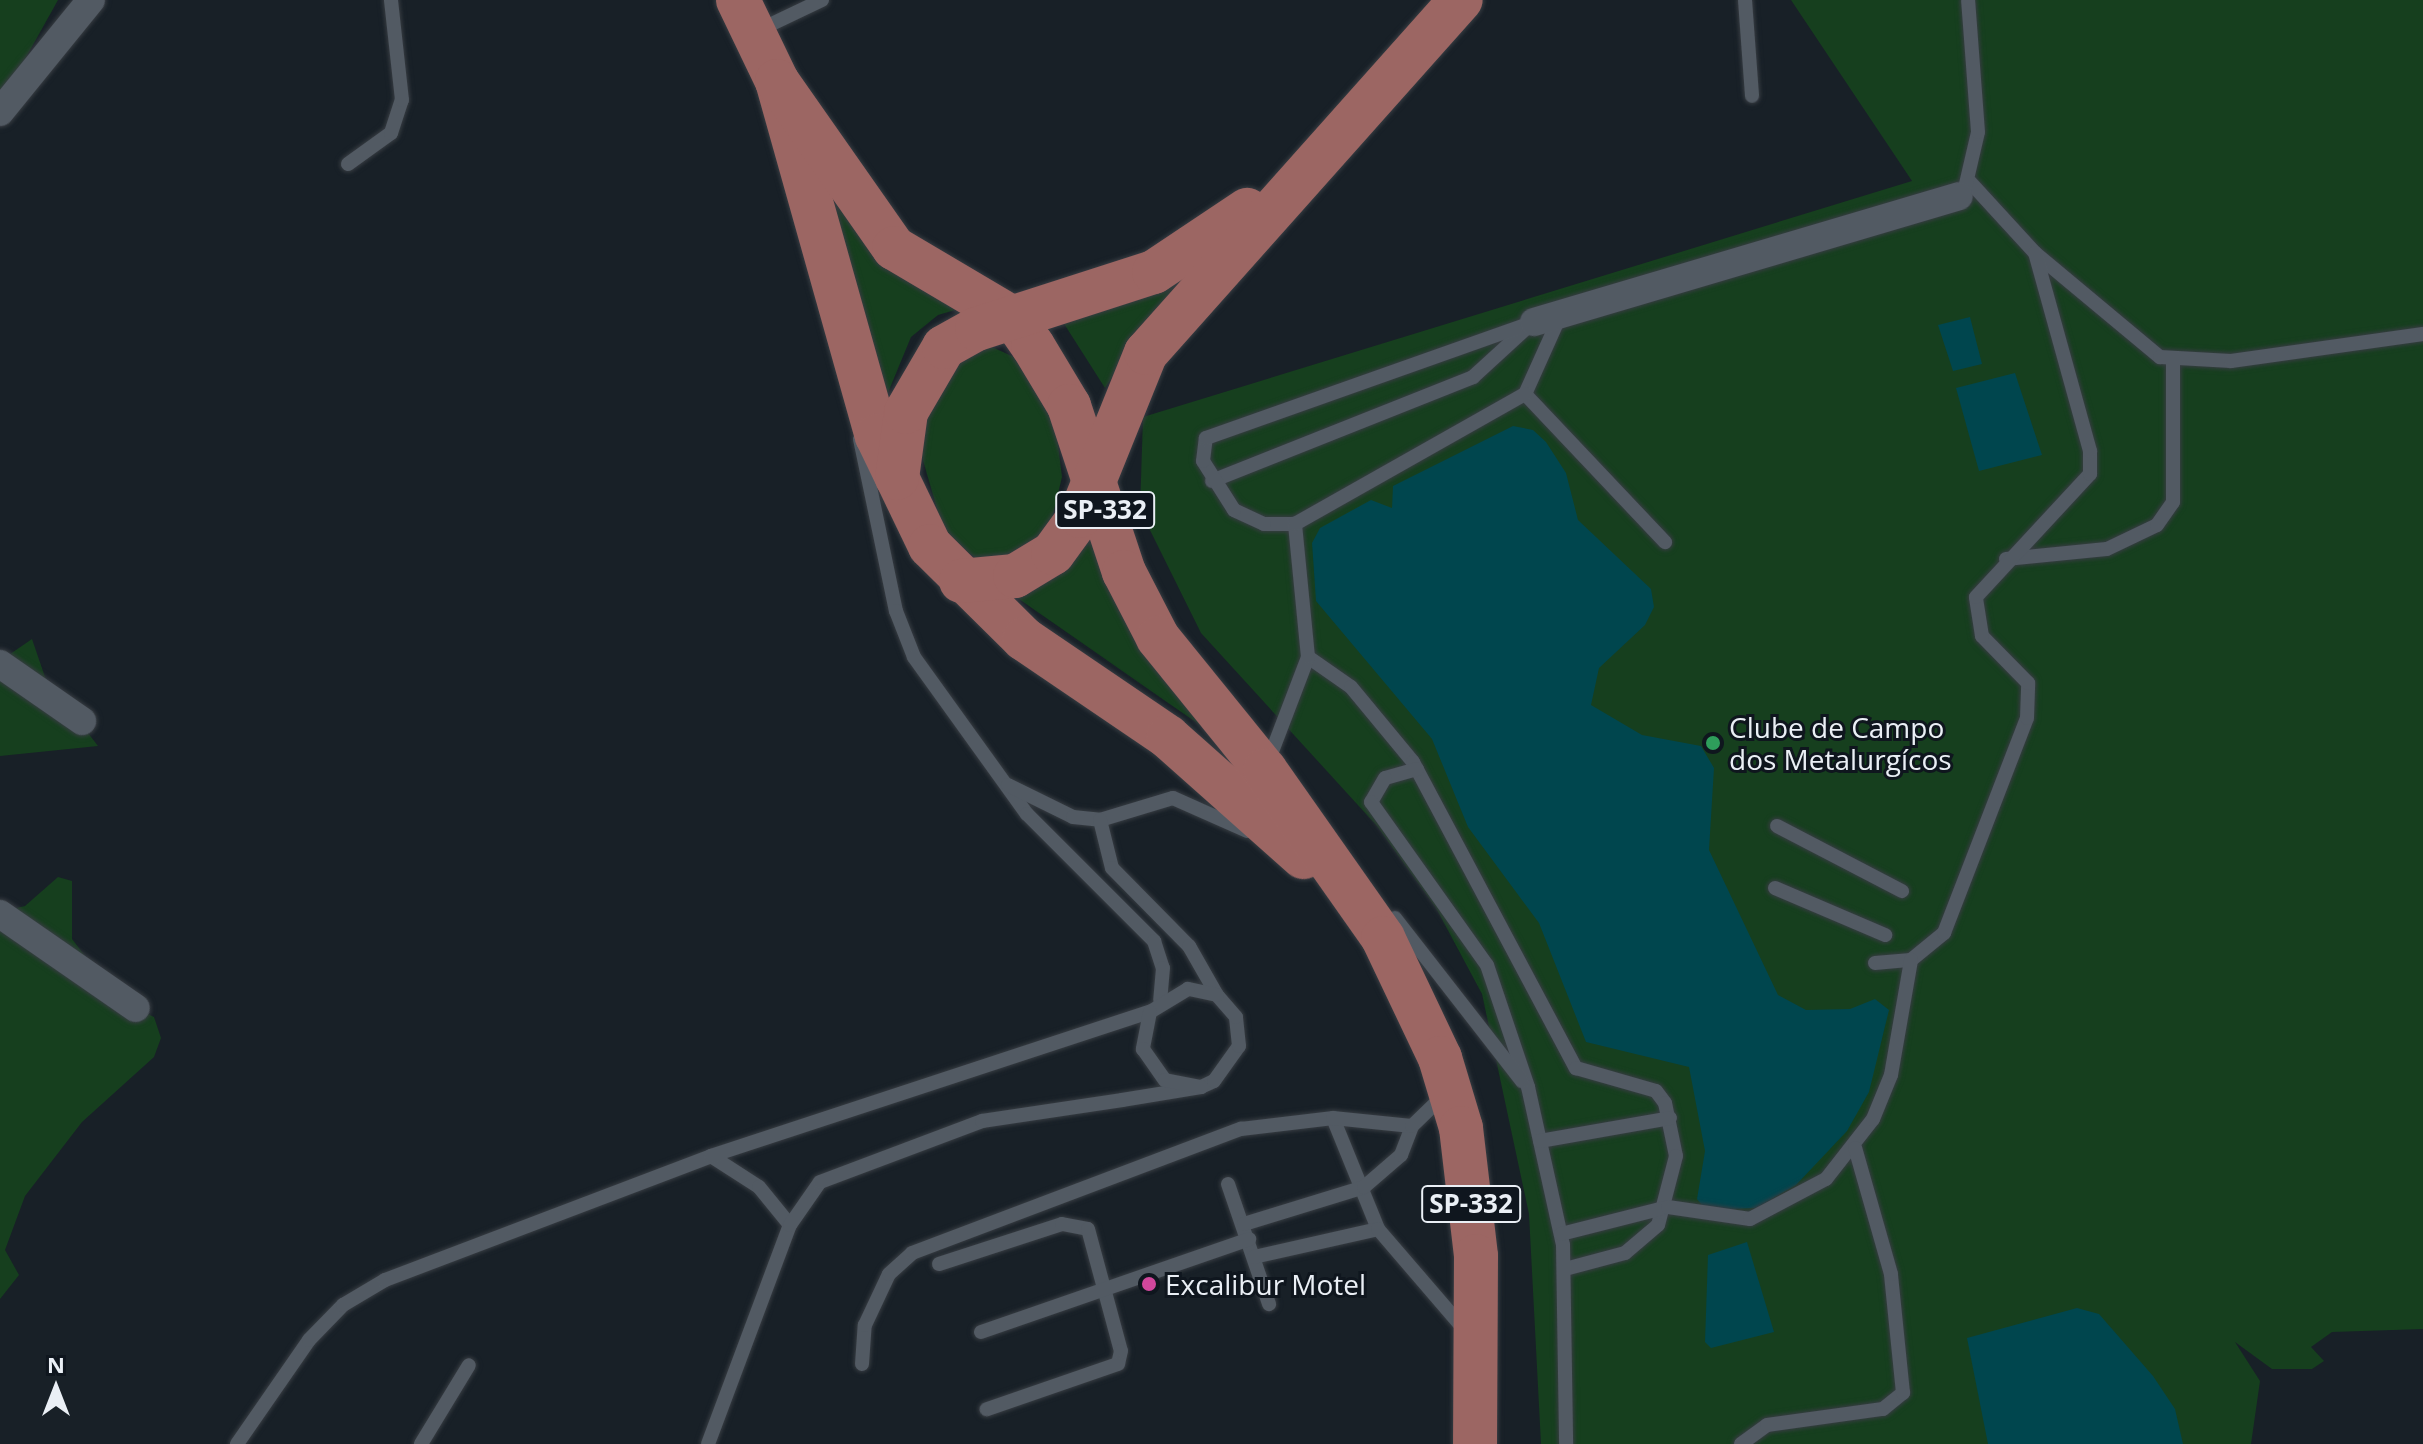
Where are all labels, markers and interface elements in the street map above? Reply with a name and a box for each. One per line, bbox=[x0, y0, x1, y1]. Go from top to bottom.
road number: SP-332 bbox=[1055, 488, 1155, 532]
place label: Clube de Campo dos Metalurgícos bbox=[1729, 710, 1952, 776]
marker: Clube de Campo dos Metalurgícos bbox=[1704, 734, 1722, 752]
road number: SP-332 bbox=[1421, 1182, 1521, 1226]
place label: Excalibur Motel bbox=[1165, 1267, 1366, 1301]
marker: Excalibur Motel bbox=[1140, 1275, 1158, 1293]
north arrow bbox=[16, 1348, 96, 1428]
text: N bbox=[47, 1349, 65, 1379]

